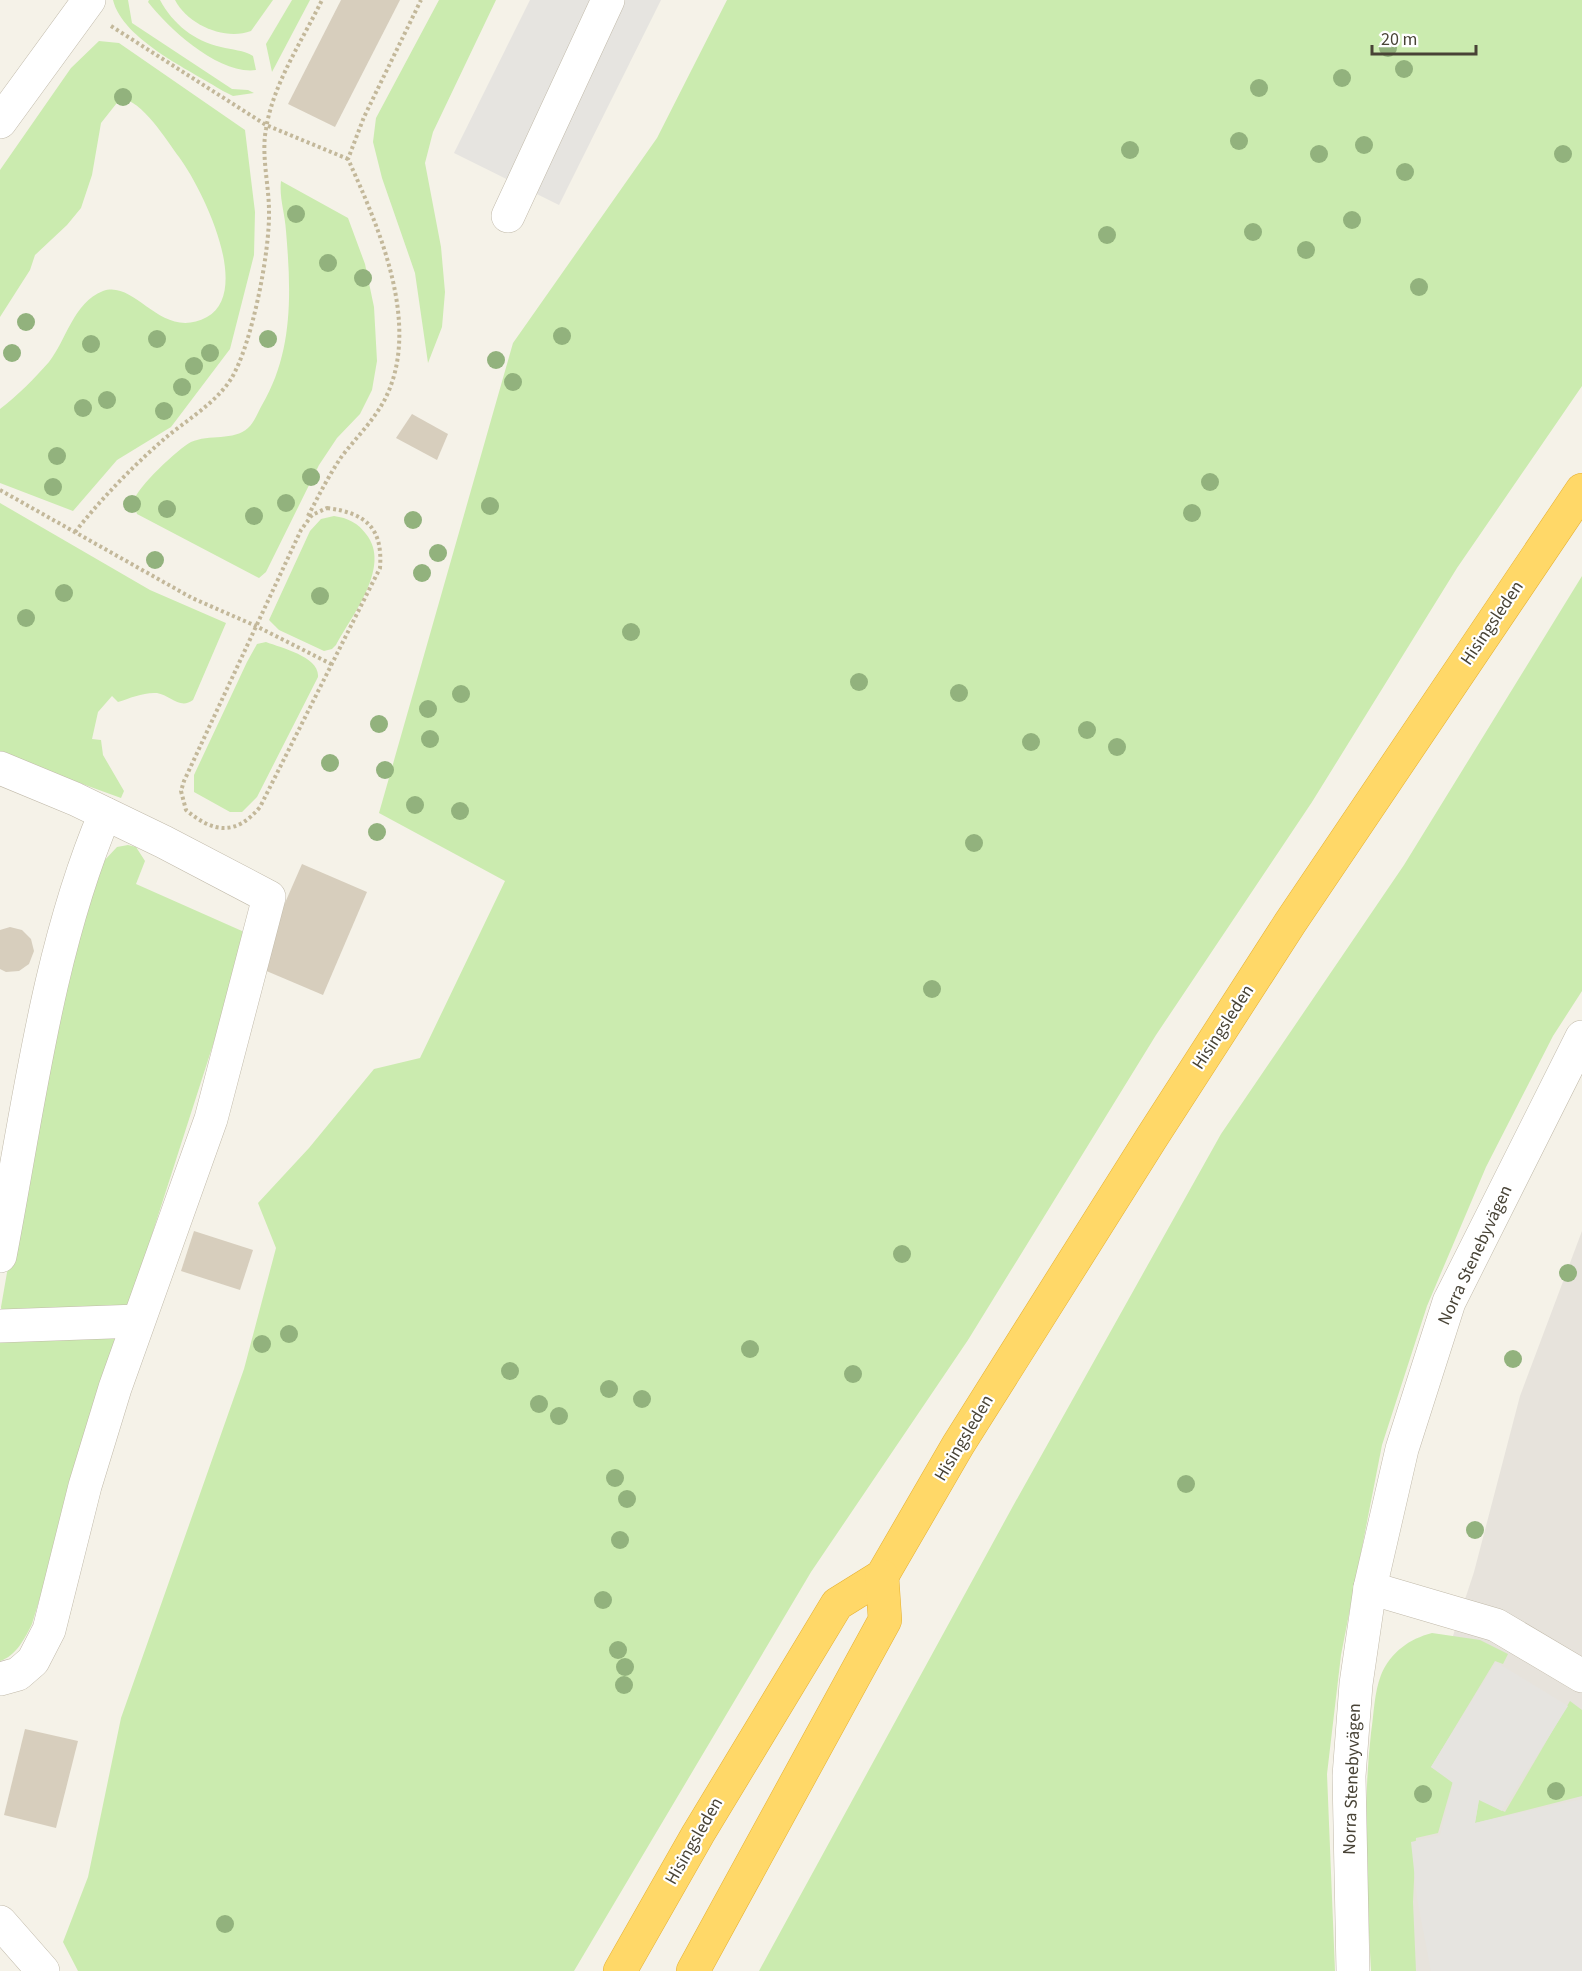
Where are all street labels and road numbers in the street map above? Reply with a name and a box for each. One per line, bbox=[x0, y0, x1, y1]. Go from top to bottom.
street label: Hisingsleden bbox=[1455, 576, 1529, 670]
street label: Hisingsleden bbox=[1186, 980, 1260, 1074]
street label: Norra Stenebyvägen bbox=[1432, 1181, 1518, 1329]
street label: Hisingsleden bbox=[928, 1390, 1000, 1486]
street label: Norra Stenebyvägen bbox=[1337, 1703, 1367, 1855]
street label: Hisingsleden bbox=[659, 1793, 729, 1889]

